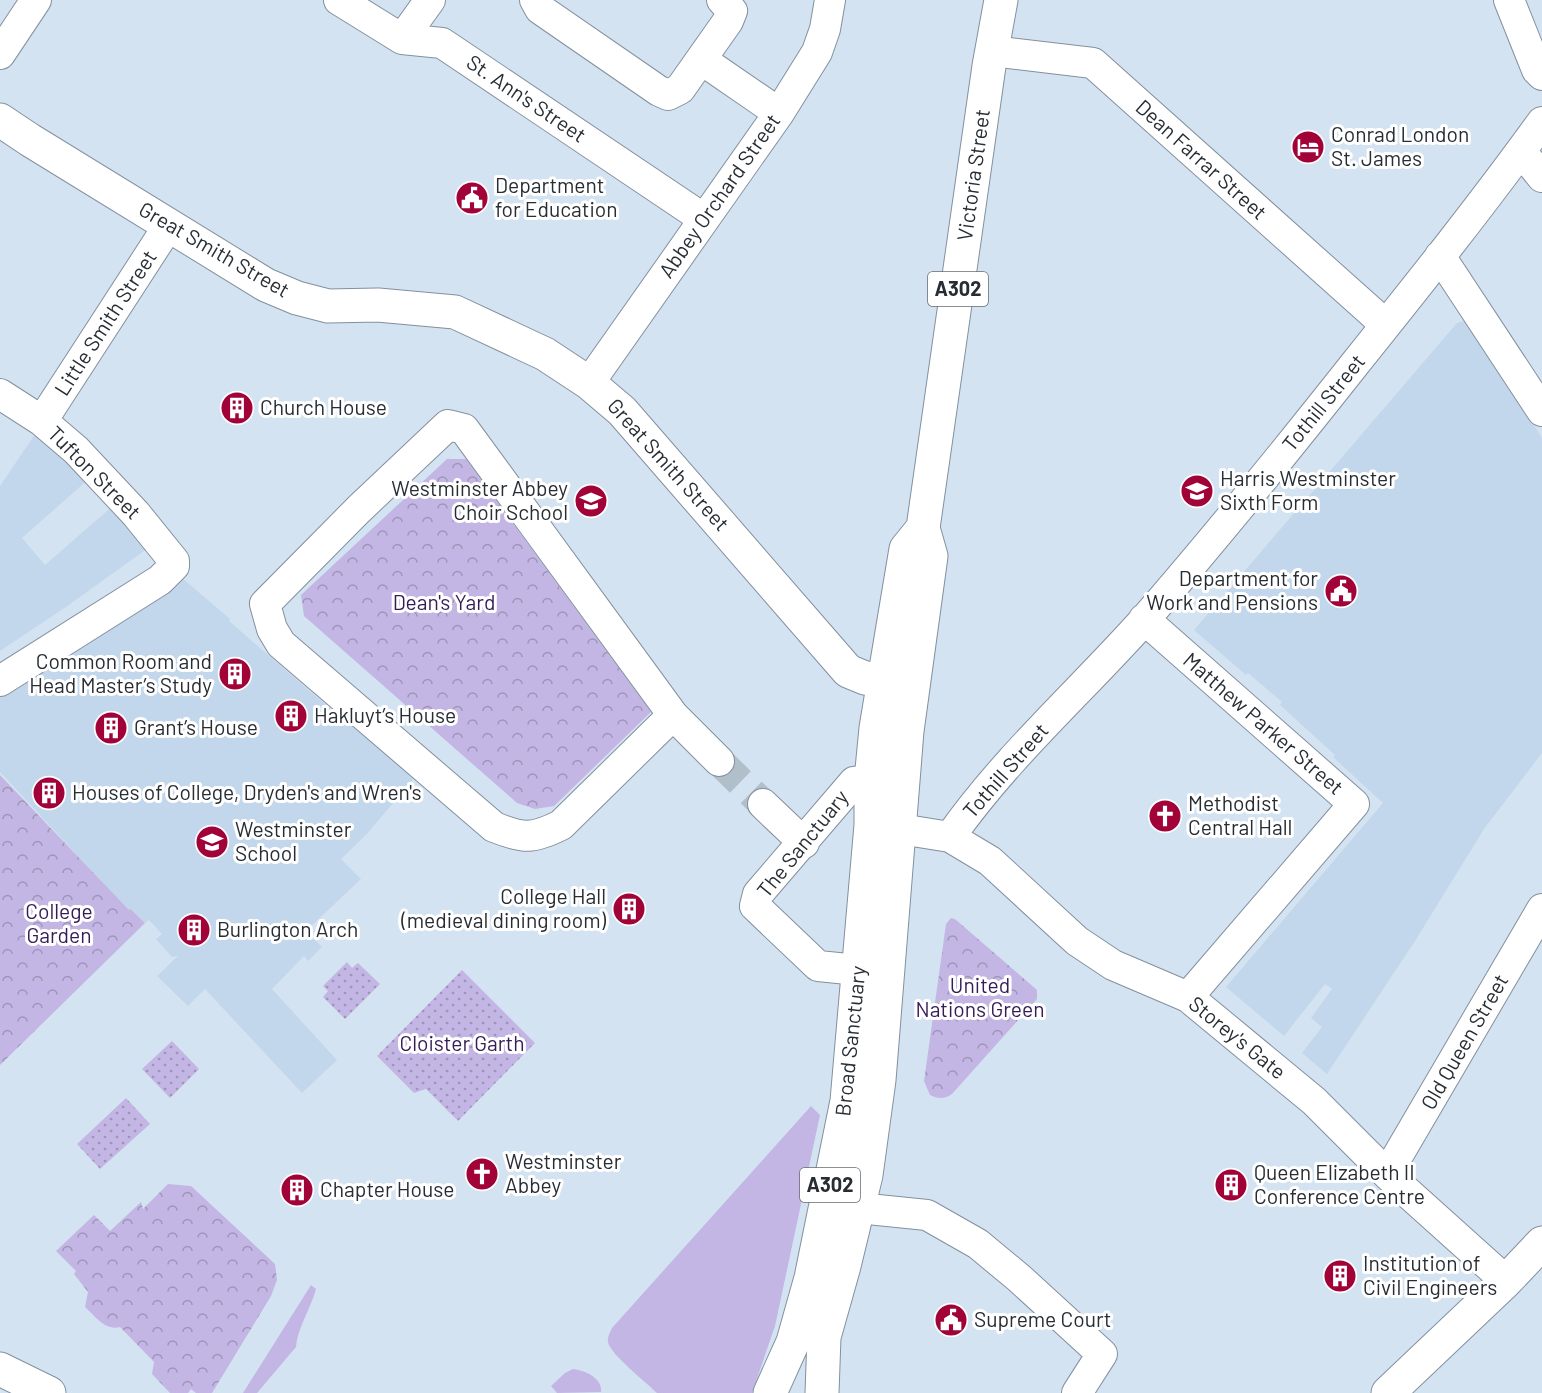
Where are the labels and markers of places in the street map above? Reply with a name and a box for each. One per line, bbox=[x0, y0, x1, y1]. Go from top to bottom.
place label: Conrad London St. James bbox=[1331, 121, 1469, 170]
hotel icon: Conrad London St. James bbox=[1290, 129, 1326, 165]
place label: Department for Education bbox=[495, 172, 618, 221]
public building icon: Department for Education bbox=[454, 180, 490, 216]
building icon: Church House bbox=[219, 390, 255, 426]
place label: Church House bbox=[260, 394, 387, 419]
place label: Harris Westminster Sixth Form bbox=[1220, 465, 1396, 514]
school or university icon: Harris Westminster Sixth Form bbox=[1179, 473, 1215, 509]
place label: Westminster Abbey Choir School bbox=[391, 475, 568, 524]
school or university icon: Westminster Abbey Choir School bbox=[573, 483, 609, 519]
place label: Department for Work and Pensions bbox=[1146, 565, 1318, 614]
public building icon: Department for Work and Pensions bbox=[1323, 573, 1359, 609]
place label: Common Room and Head Master’s Study bbox=[29, 648, 212, 697]
building icon: Common Room and Head Master’s Study bbox=[217, 656, 253, 692]
building icon: Hakluyt’s House bbox=[273, 698, 309, 734]
place label: Hakluyt’s House bbox=[314, 702, 456, 727]
building icon: Grant’s House bbox=[93, 710, 129, 746]
place label: Grant’s House bbox=[134, 714, 258, 739]
building icon: Houses of College, Dryden's and Wren's bbox=[31, 775, 67, 811]
place label: Houses of College, Dryden's and Wren's bbox=[72, 779, 422, 804]
place label: Methodist Central Hall bbox=[1188, 790, 1292, 839]
church icon: Methodist Central Hall bbox=[1147, 798, 1183, 834]
place label: Westminster School bbox=[235, 816, 352, 865]
school or university icon: Westminster School bbox=[194, 824, 230, 860]
place label: College Hall (medieval dining room) bbox=[400, 883, 607, 932]
building icon: College Hall (medieval dining room) bbox=[611, 891, 647, 927]
building icon: Burlington Arch bbox=[176, 912, 212, 948]
place label: Burlington Arch bbox=[217, 916, 358, 941]
place label: Westminster Abbey bbox=[505, 1148, 622, 1197]
church icon: Westminster Abbey bbox=[464, 1156, 500, 1192]
place label: Queen Elizabeth II Conference Centre bbox=[1254, 1159, 1425, 1208]
building icon: Queen Elizabeth II Conference Centre bbox=[1213, 1167, 1249, 1203]
building icon: Chapter House bbox=[279, 1172, 315, 1208]
place label: Chapter House bbox=[320, 1176, 454, 1201]
place label: Institution of Civil Engineers bbox=[1363, 1250, 1497, 1299]
building icon: Institution of Civil Engineers bbox=[1322, 1258, 1358, 1294]
public building icon: Supreme Court bbox=[933, 1302, 969, 1338]
place label: Supreme Court bbox=[974, 1306, 1111, 1331]

